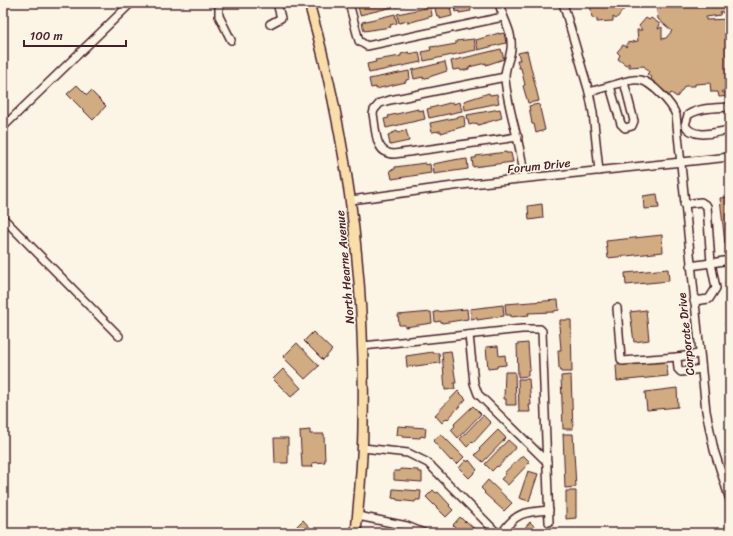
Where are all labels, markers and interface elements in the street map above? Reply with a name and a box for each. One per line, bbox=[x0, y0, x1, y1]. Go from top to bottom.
scale bar bbox=[24, 22, 126, 48]
text: 100 m bbox=[30, 25, 63, 47]
street label: Forum Drive bbox=[506, 152, 572, 180]
street label: North Hearne Avenue bbox=[329, 209, 361, 325]
street label: Corporate Drive bbox=[671, 291, 701, 377]

